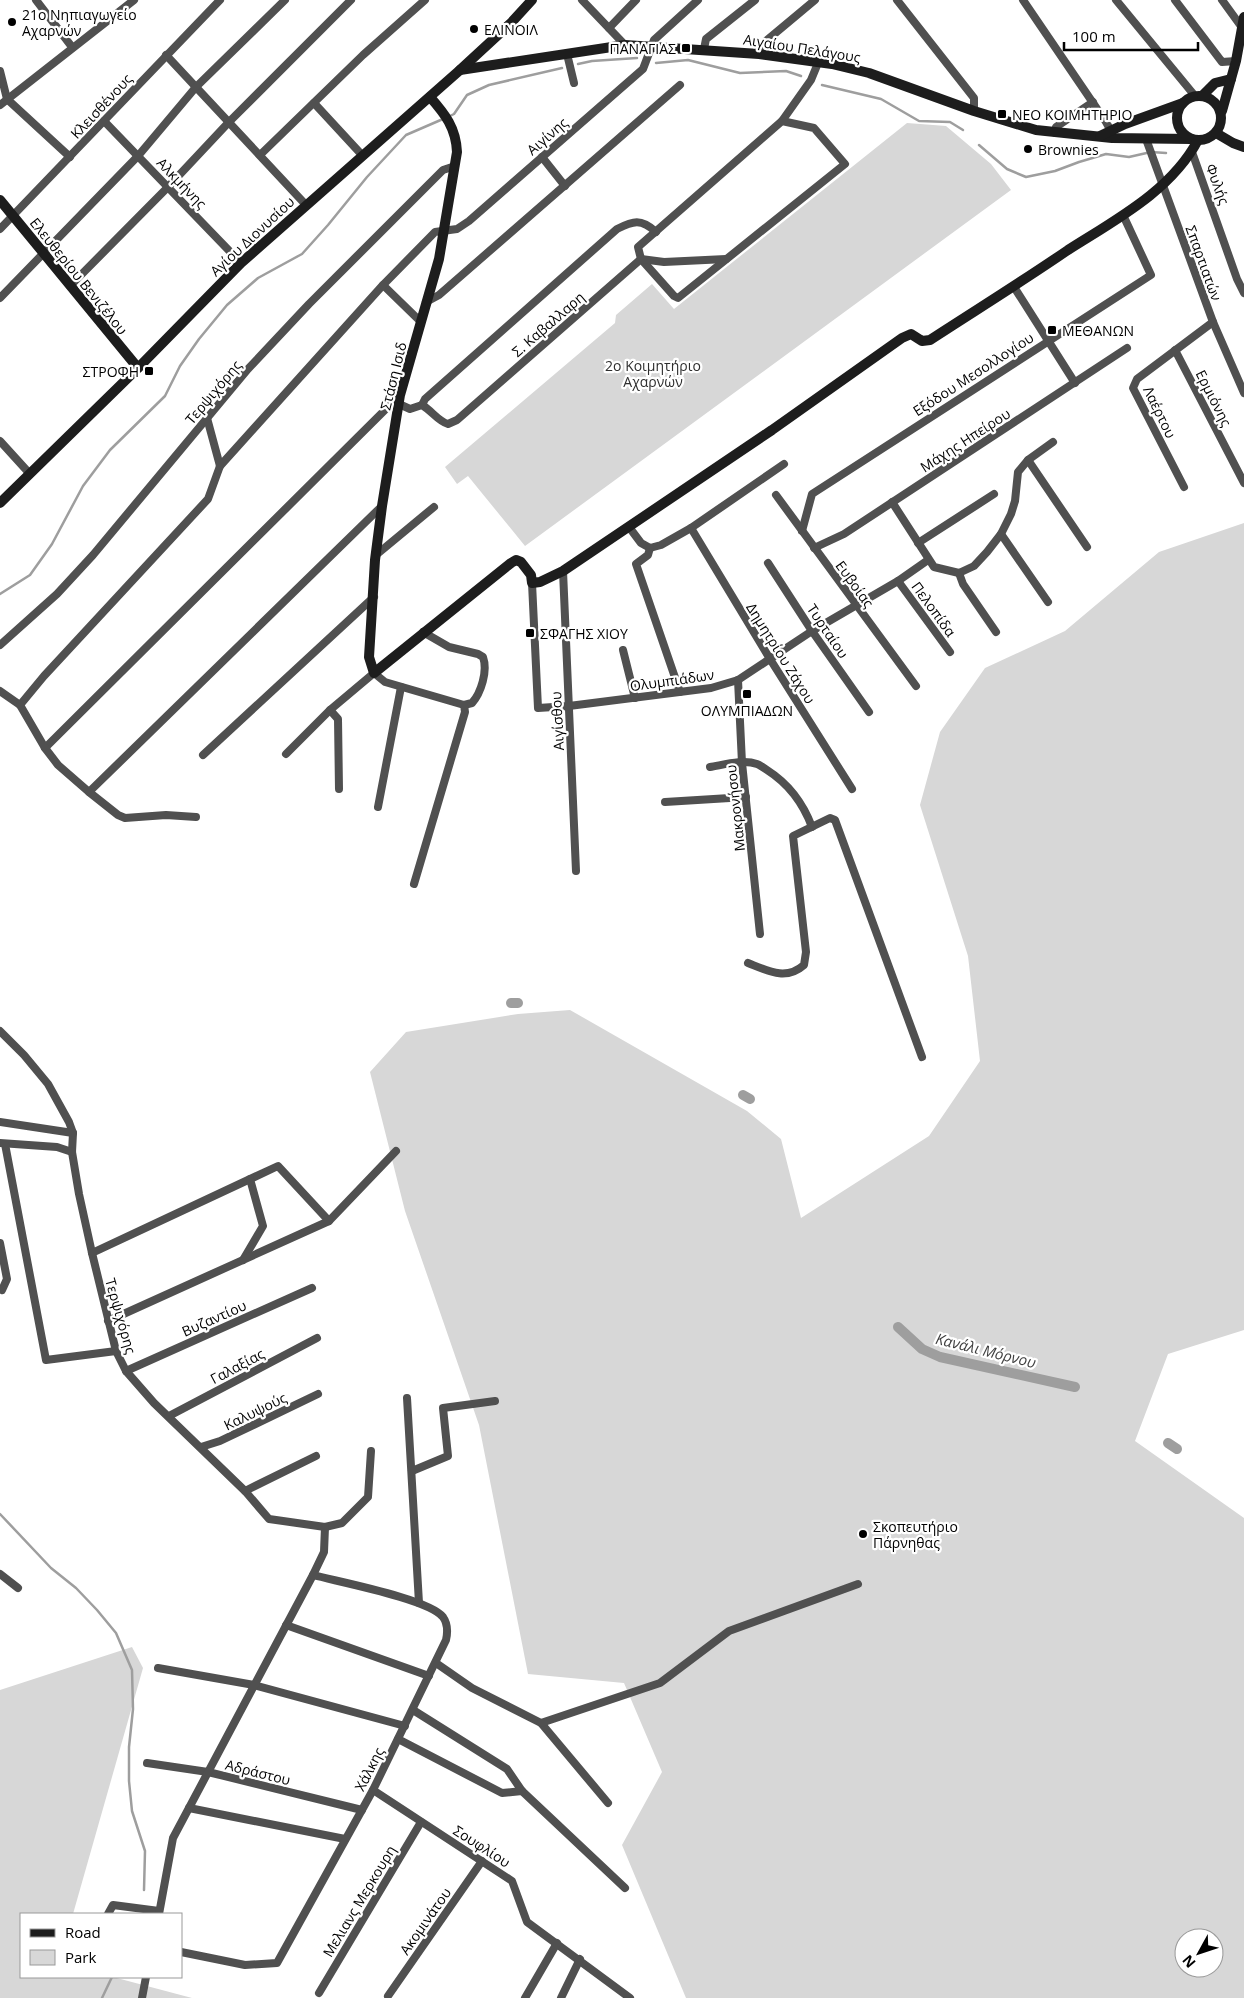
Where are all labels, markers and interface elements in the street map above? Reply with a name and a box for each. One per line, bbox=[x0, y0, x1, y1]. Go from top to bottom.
place label: 21ο Νηπιαγωγείο Αχαρνών bbox=[22, 5, 137, 40]
marker: 21ο Νηπιαγωγείο Αχαρνών bbox=[6, 16, 18, 28]
place label: ΕΛΙΝΟΙΛ bbox=[484, 20, 538, 39]
scale bar bbox=[1064, 20, 1198, 52]
marker: ΕΛΙΝΟΙΛ bbox=[468, 23, 480, 35]
text: 100 m bbox=[1072, 26, 1116, 46]
street label: Αιγαίου Πελάγους bbox=[742, 29, 862, 67]
place label: ΠΑΝΑΓΙΑΣ bbox=[610, 39, 676, 58]
marker: ΠΑΝΑΓΙΑΣ bbox=[680, 42, 692, 54]
street label: Κλεισθένους bbox=[66, 69, 136, 143]
place label: ΝΕΟ ΚΟΙΜΗΤΗΡΙΟ bbox=[1012, 105, 1132, 124]
marker: ΝΕΟ ΚΟΙΜΗΤΗΡΙΟ bbox=[996, 108, 1008, 120]
street label: Αιγίνης bbox=[522, 113, 572, 159]
place label: Brownies bbox=[1038, 140, 1099, 159]
marker: Brownies bbox=[1022, 143, 1034, 155]
street label: Αλκμήνης bbox=[153, 153, 211, 213]
street label: Φυλής bbox=[1202, 161, 1234, 207]
street label: Αγίου Διονυσίου bbox=[206, 192, 298, 280]
street label: Ελευθερίου Βενιζέλου bbox=[26, 214, 132, 338]
street label: Σπαρτιατών bbox=[1182, 223, 1226, 303]
street label: Σ. Καβαλλαρη bbox=[508, 287, 588, 361]
place label: ΜΕΘΑΝΩΝ bbox=[1062, 321, 1134, 340]
marker: ΜΕΘΑΝΩΝ bbox=[1046, 324, 1058, 336]
street label: Εξόδου Μεσολλογίου bbox=[909, 328, 1037, 420]
street label: Στάση Ισιδ bbox=[375, 340, 411, 412]
street label: Τερψιχόρης bbox=[181, 356, 245, 428]
park label: 2ο Κοιμητήριο Αχαρνών bbox=[605, 356, 701, 391]
place label: ΣΤΡΟΦΗ bbox=[83, 362, 139, 381]
marker: ΣΤΡΟΦΗ bbox=[143, 365, 155, 377]
street label: Ερμιόνης bbox=[1192, 367, 1236, 430]
street label: Λαέρτου bbox=[1139, 383, 1181, 441]
street label: Μάχης Ηπείρου bbox=[916, 404, 1014, 476]
street label: Ευβοίας bbox=[832, 557, 879, 611]
street label: Πελοπίδα bbox=[908, 578, 961, 641]
street label: Δημητρίου Ζάχου bbox=[742, 599, 820, 707]
street label: Τυρταίου bbox=[803, 600, 853, 662]
place label: ΣΦΑΓΗΣ ΧΙΟΥ bbox=[540, 624, 628, 643]
marker: ΣΦΑΓΗΣ ΧΙΟΥ bbox=[524, 627, 536, 639]
street label: Ολυμπιάδων bbox=[629, 665, 715, 695]
marker: ΟΛΥΜΠΙΑΔΩΝ bbox=[741, 688, 753, 700]
street label: Αιγίσθου bbox=[546, 691, 568, 751]
place label: ΟΛΥΜΠΙΑΔΩΝ bbox=[701, 701, 793, 720]
street label: Μακρονήσου bbox=[721, 764, 749, 852]
street label: Τερψιχόρης bbox=[101, 1276, 141, 1356]
street label: Βυζαντίου bbox=[179, 1295, 249, 1341]
water label: Κανάλι Μόρνου bbox=[934, 1328, 1039, 1372]
street label: Γαλαξίας bbox=[207, 1344, 268, 1388]
street label: Καλυψούς bbox=[221, 1388, 290, 1434]
place label: Σκοπευτήριο Πάρνηθας bbox=[873, 1517, 958, 1552]
marker: Σκοπευτήριο Πάρνηθας bbox=[857, 1528, 869, 1540]
street label: Χάλκης bbox=[350, 1744, 388, 1794]
street label: Αδράστου bbox=[224, 1755, 292, 1789]
street label: Σουφλίου bbox=[450, 1821, 514, 1871]
street label: Μελιανς Μερκουρη bbox=[318, 1842, 400, 1960]
street label: Ακομινάτου bbox=[395, 1884, 455, 1958]
legend bbox=[20, 1913, 182, 1978]
text: Road bbox=[65, 1922, 101, 1942]
north arrow bbox=[1174, 1928, 1224, 1978]
text: Park bbox=[65, 1947, 96, 1967]
text: N bbox=[1178, 1951, 1200, 1972]

